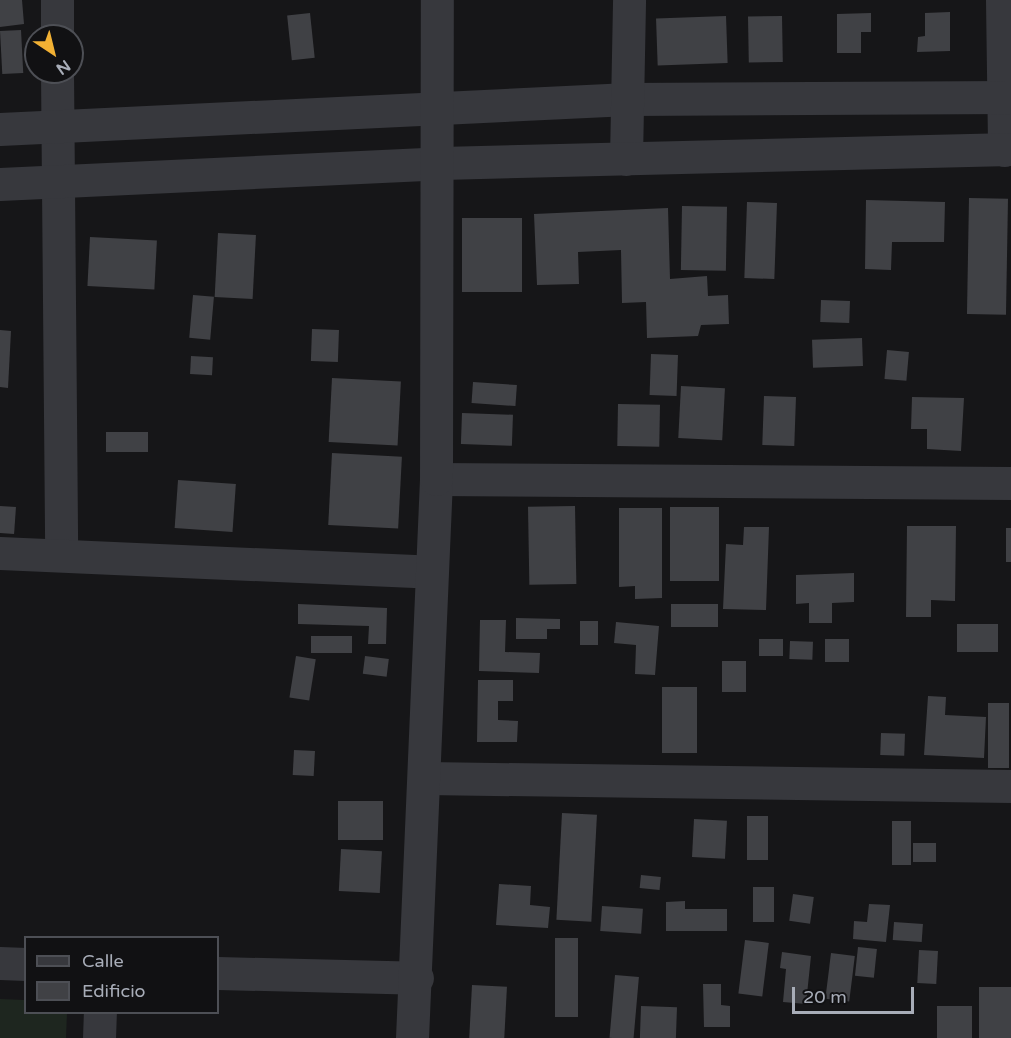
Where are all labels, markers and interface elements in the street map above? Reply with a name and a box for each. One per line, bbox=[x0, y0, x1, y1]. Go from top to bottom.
north arrow bbox=[24, 24, 84, 84]
text: N bbox=[52, 55, 74, 79]
legend bbox=[24, 936, 219, 1014]
text: Calle bbox=[82, 950, 124, 972]
scale bar bbox=[795, 975, 916, 1013]
text: Edificio bbox=[82, 980, 146, 1002]
text: 20 m bbox=[803, 986, 847, 1008]

